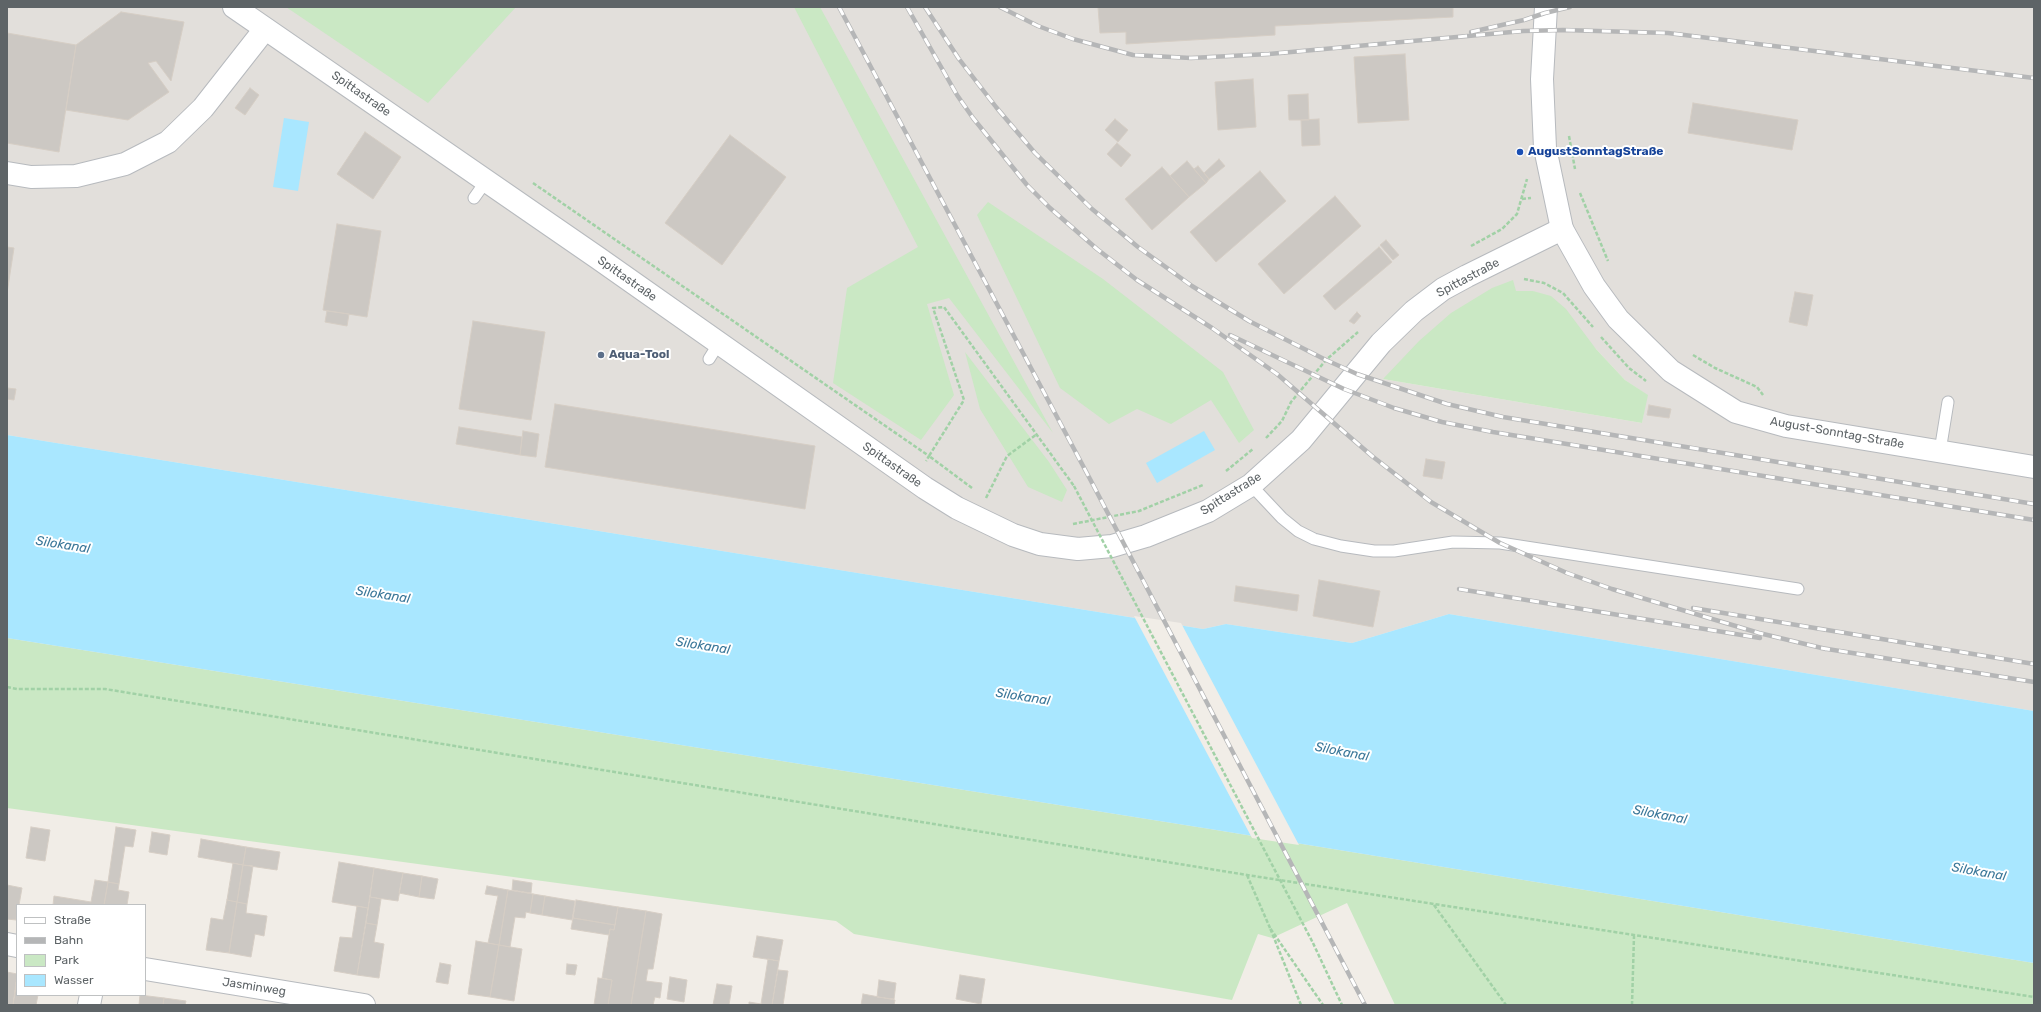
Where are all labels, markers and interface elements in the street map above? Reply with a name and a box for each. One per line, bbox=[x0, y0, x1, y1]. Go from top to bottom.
street label: Spittastraße bbox=[329, 68, 393, 120]
place label: AugustSonntagStraße bbox=[1528, 145, 1663, 159]
marker: AugustSonntagStraße bbox=[1515, 147, 1525, 157]
street label: Spittastraße bbox=[595, 253, 659, 305]
street label: Spittastraße bbox=[1434, 255, 1502, 301]
place label: Aqua-Tool bbox=[609, 348, 669, 362]
marker: Aqua-Tool bbox=[596, 350, 606, 360]
street label: August-Sonntag-Straße bbox=[1769, 414, 1905, 452]
street label: Spittastraße bbox=[860, 439, 924, 491]
street label: Spittastraße bbox=[1198, 470, 1264, 518]
water label: Silokanal bbox=[35, 533, 91, 557]
water label: Silokanal bbox=[355, 583, 411, 607]
water label: Silokanal bbox=[675, 634, 731, 658]
water label: Silokanal bbox=[995, 685, 1051, 709]
water label: Silokanal bbox=[1314, 739, 1370, 765]
water label: Silokanal bbox=[1632, 802, 1688, 828]
water label: Silokanal bbox=[1951, 860, 2007, 884]
legend bbox=[16, 904, 146, 996]
text: Straße bbox=[54, 913, 91, 927]
text: Bahn bbox=[54, 933, 83, 947]
text: Park bbox=[54, 953, 79, 967]
text: Wasser bbox=[54, 973, 94, 987]
street label: Jasminweg bbox=[221, 975, 287, 999]

